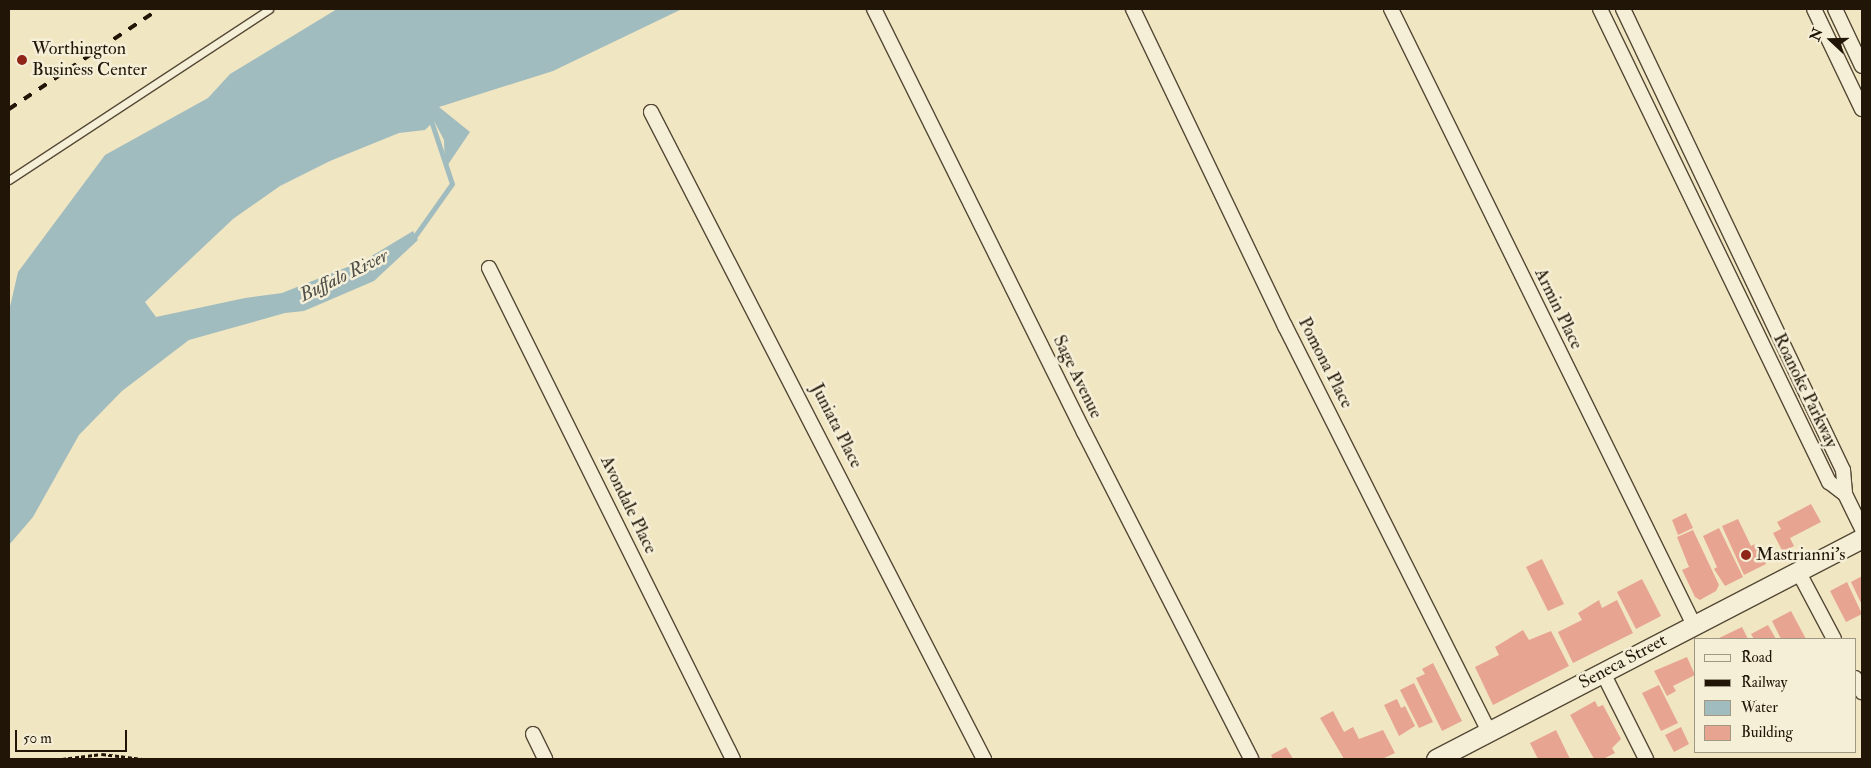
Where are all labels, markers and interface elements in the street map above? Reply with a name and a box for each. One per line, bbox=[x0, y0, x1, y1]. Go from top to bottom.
north arrow bbox=[1806, 15, 1856, 65]
text: N bbox=[1806, 26, 1827, 43]
place label: Worthington Business Center bbox=[32, 39, 147, 82]
marker: Worthington Business Center bbox=[16, 54, 28, 66]
water label: Buffalo River bbox=[296, 245, 392, 307]
street label: Armin Place bbox=[1529, 265, 1587, 353]
street label: Pomona Place bbox=[1293, 314, 1357, 412]
street label: Roanoke Parkway bbox=[1768, 330, 1842, 452]
street label: Sage Avenue bbox=[1048, 332, 1106, 422]
street label: Juniata Place bbox=[805, 380, 867, 472]
street label: Avondale Place bbox=[595, 453, 661, 557]
place label: Mastrianni's bbox=[1756, 544, 1845, 566]
marker: Mastrianni's bbox=[1740, 549, 1752, 561]
street label: Seneca Street bbox=[1575, 630, 1671, 694]
legend bbox=[1694, 638, 1856, 753]
text: Road bbox=[1741, 648, 1772, 667]
text: Railway bbox=[1741, 673, 1787, 692]
text: Water bbox=[1741, 698, 1778, 717]
scale bar bbox=[18, 720, 130, 752]
text: Building bbox=[1741, 723, 1793, 742]
text: 50 m bbox=[23, 729, 52, 748]

